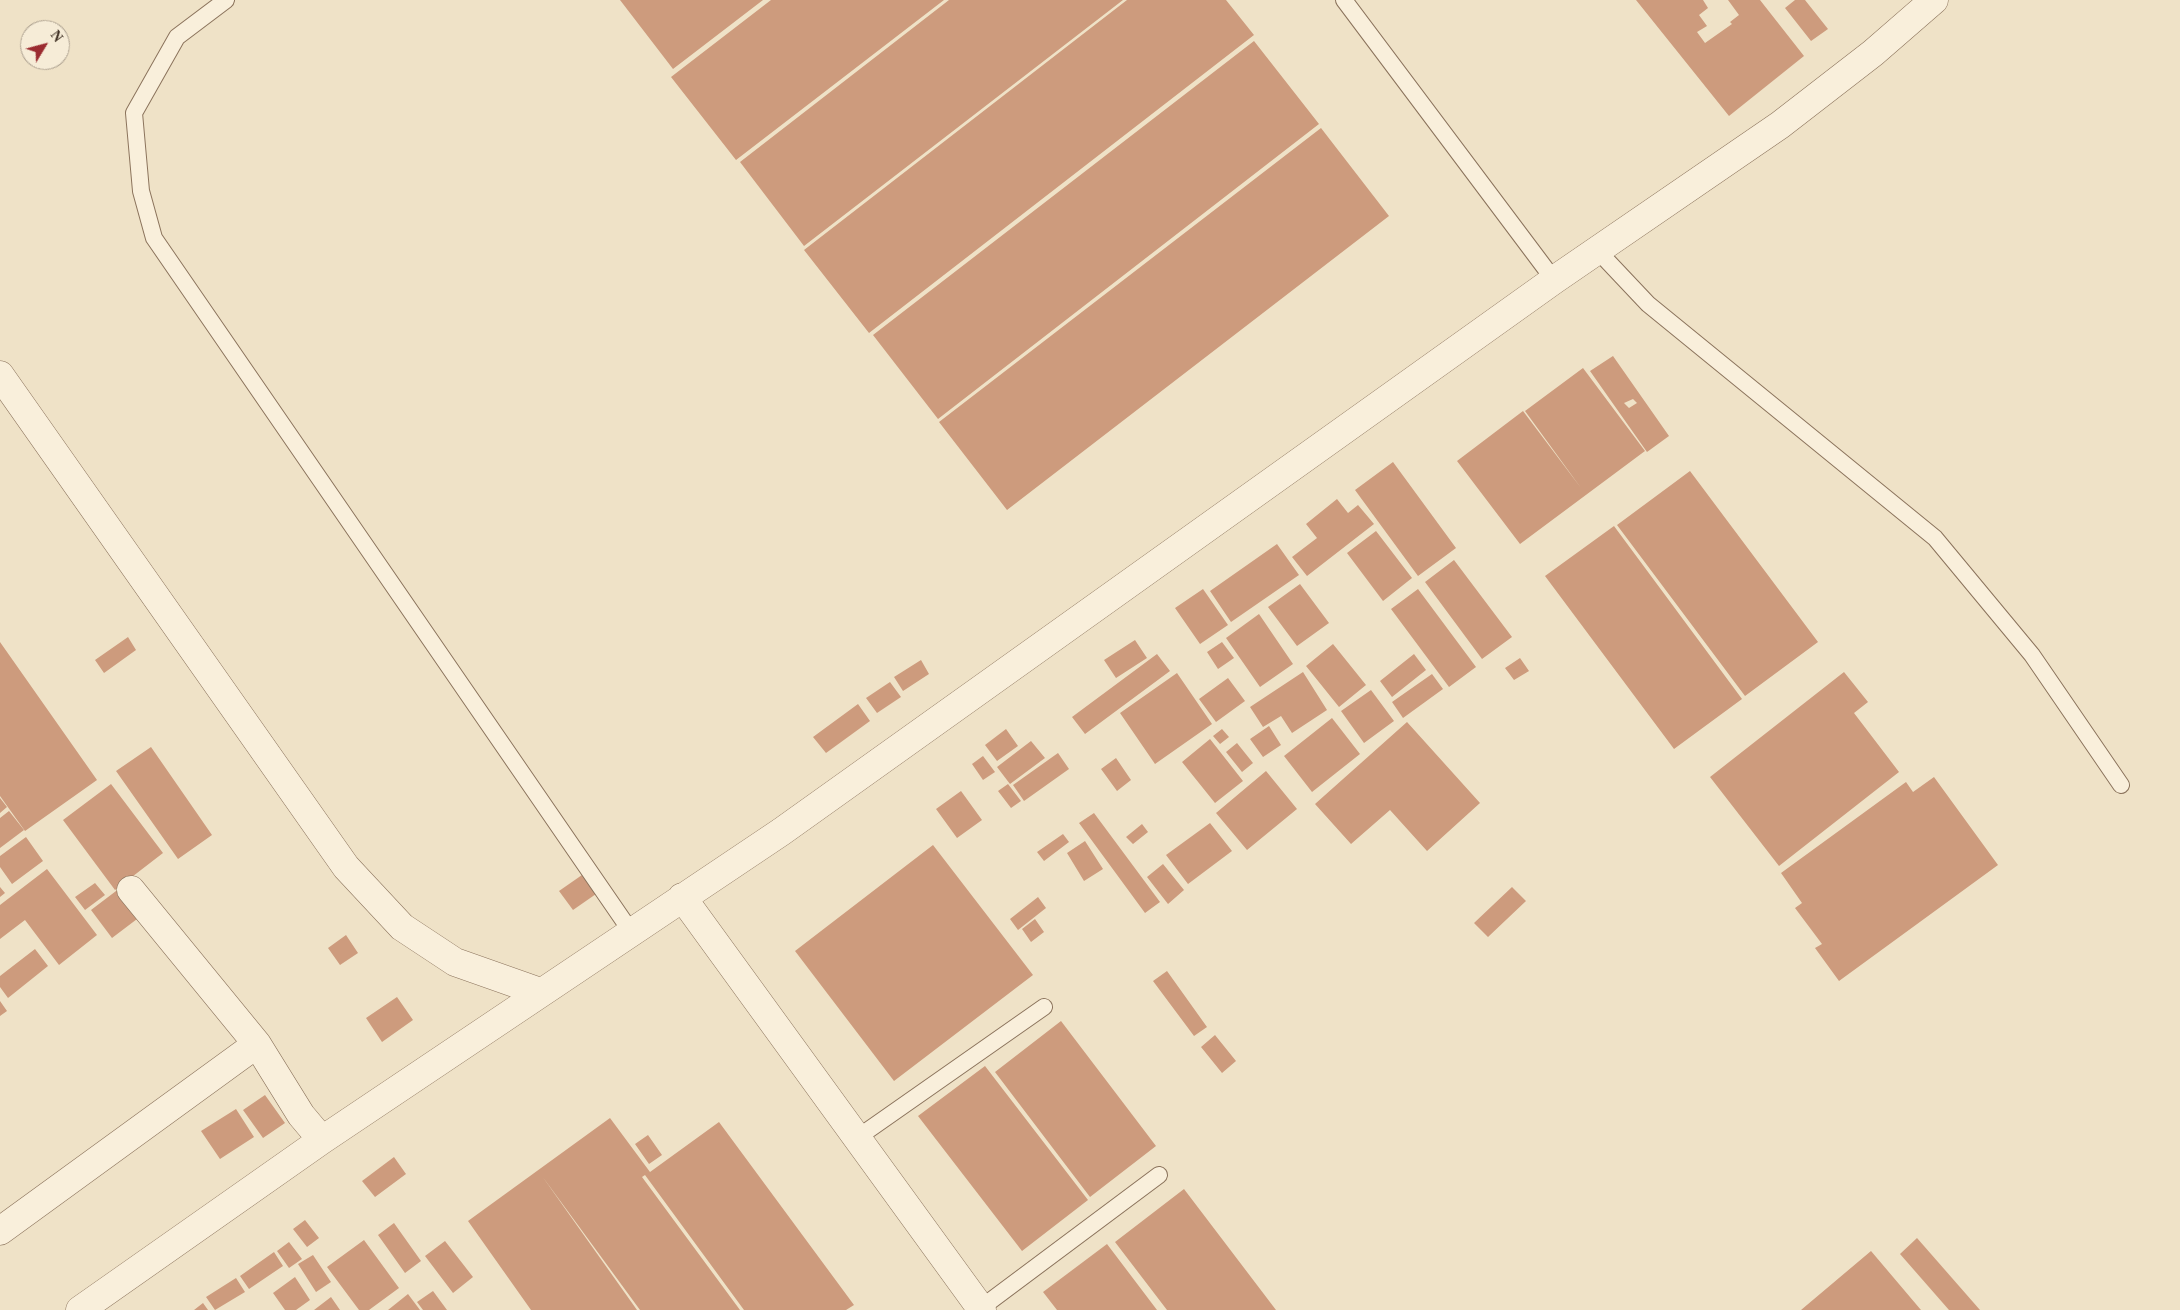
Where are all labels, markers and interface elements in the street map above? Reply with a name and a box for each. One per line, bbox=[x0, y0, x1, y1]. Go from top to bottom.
north arrow bbox=[20, 20, 70, 70]
text: N bbox=[48, 28, 66, 45]

